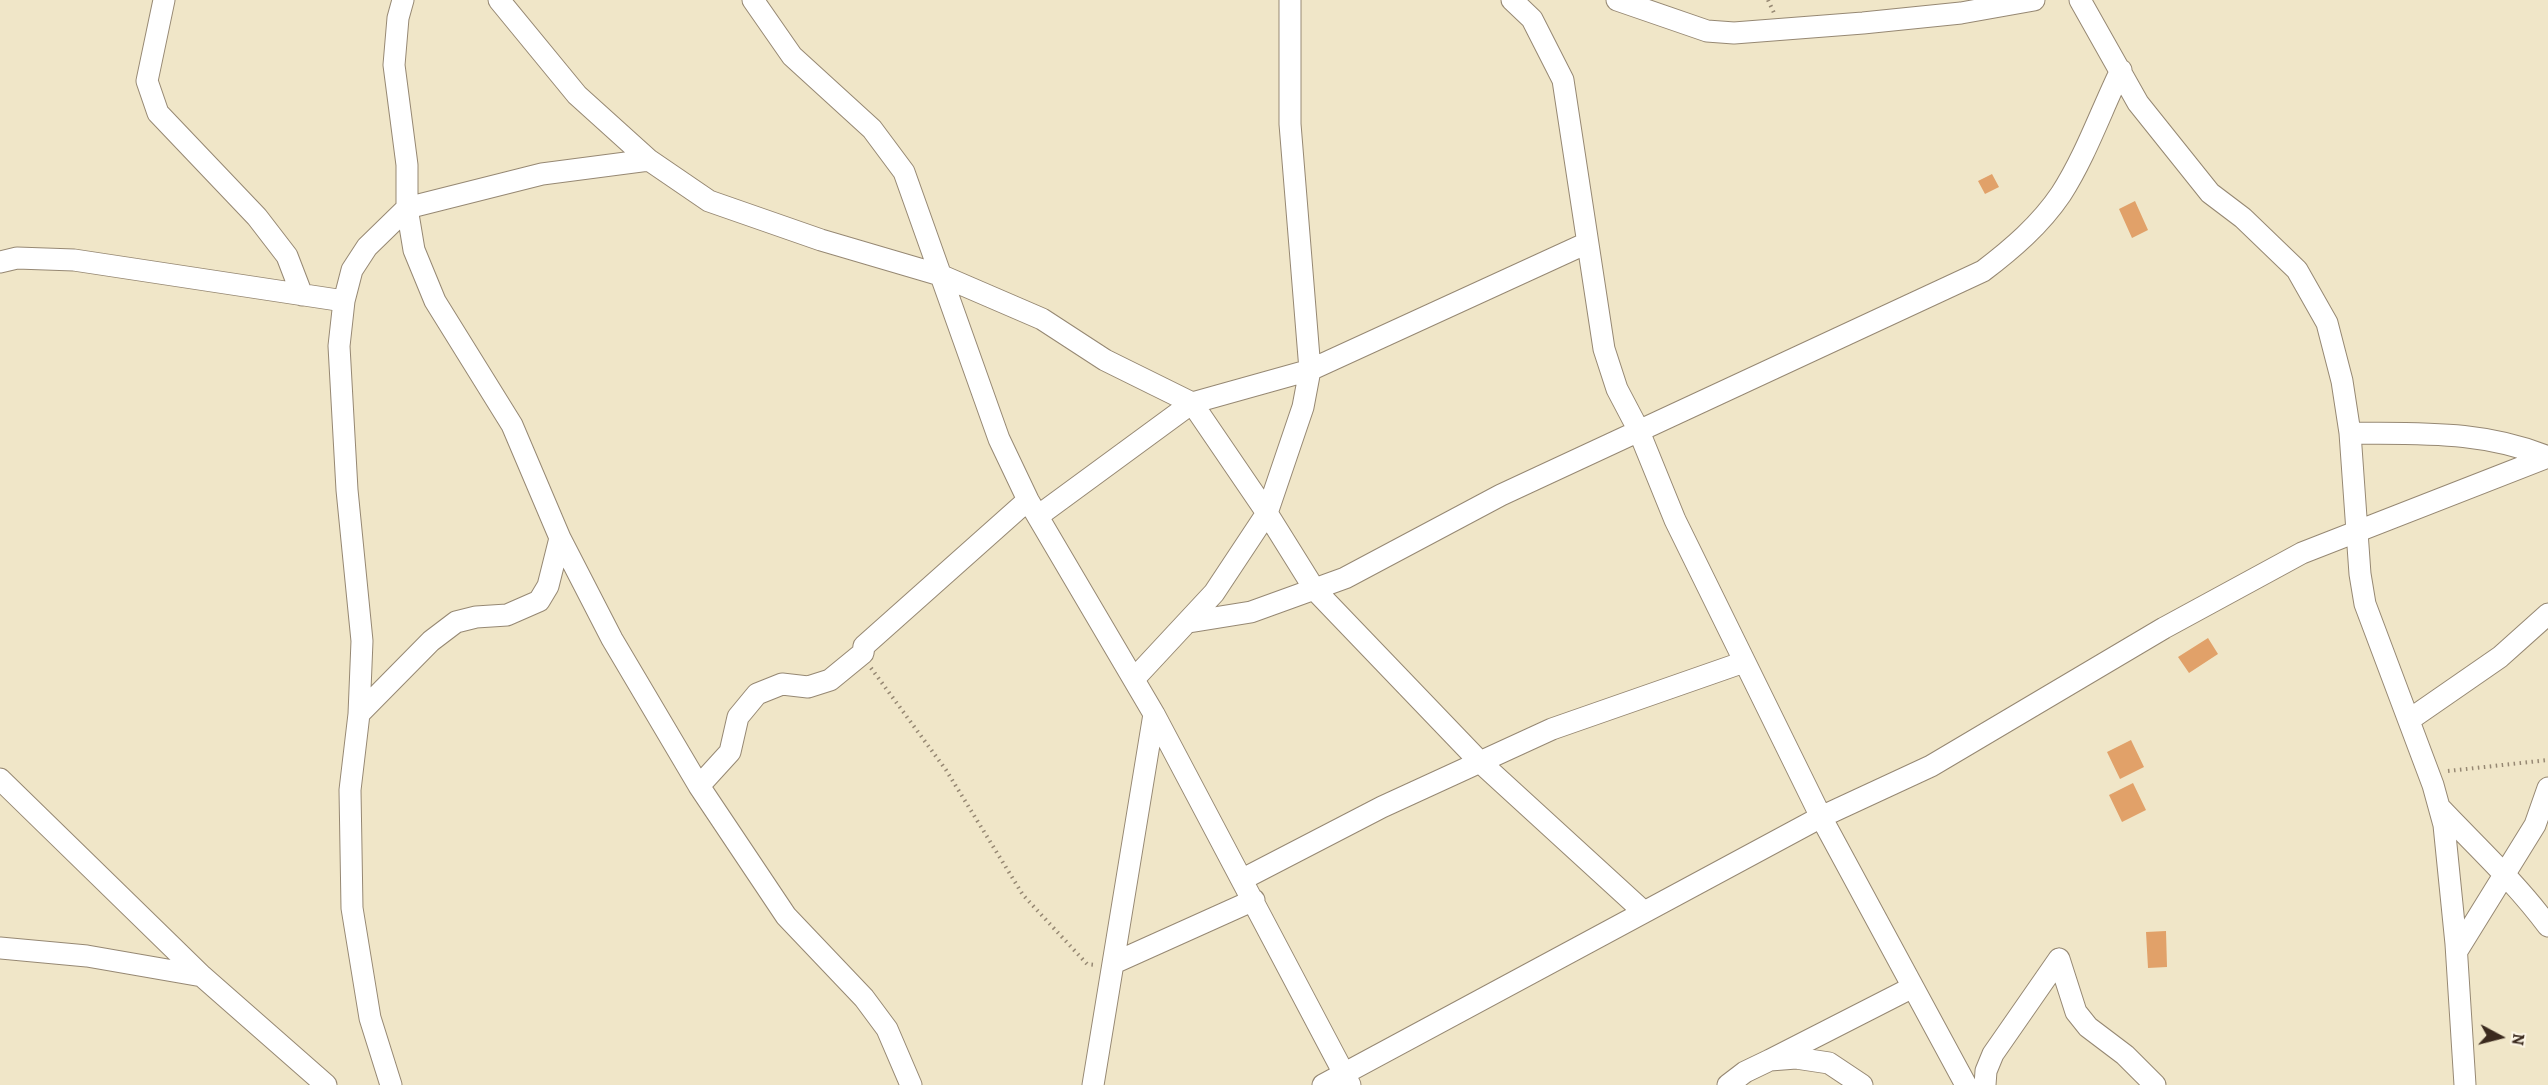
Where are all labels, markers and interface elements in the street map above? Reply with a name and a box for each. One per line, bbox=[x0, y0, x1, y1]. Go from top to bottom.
north arrow bbox=[2470, 1007, 2530, 1067]
text: N bbox=[2506, 1032, 2529, 1046]

